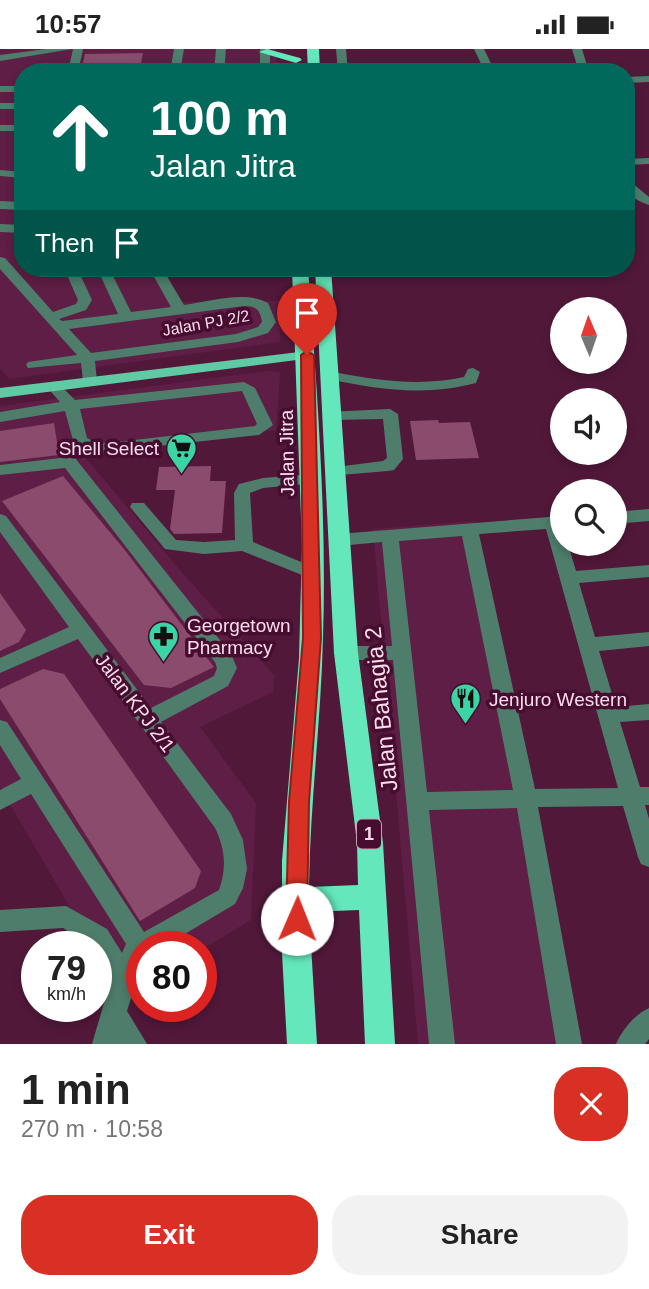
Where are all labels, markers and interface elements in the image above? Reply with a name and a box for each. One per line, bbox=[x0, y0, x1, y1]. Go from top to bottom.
text: 10:57 bbox=[35, 9, 102, 39]
icon: ahead bbox=[35, 91, 126, 182]
text: 100 m bbox=[150, 91, 289, 145]
text: Jalan Jitra bbox=[150, 148, 296, 184]
icon: arrive bbox=[108, 224, 146, 262]
text: Then bbox=[35, 228, 94, 258]
pin bbox=[277, 283, 337, 355]
icon: arrive bbox=[288, 294, 326, 332]
north arrow bbox=[550, 297, 626, 375]
map controls bbox=[550, 297, 627, 556]
street label: Jalan PJ 2/2 bbox=[161, 307, 251, 339]
button: sound bbox=[550, 388, 627, 465]
street label: Jalan Jitra bbox=[276, 409, 298, 496]
supermarket icon: Shell Select bbox=[165, 431, 199, 475]
place label: Shell Select bbox=[59, 438, 160, 459]
button: search bbox=[550, 479, 627, 556]
place label: Georgetown Pharmacy bbox=[187, 615, 291, 658]
pharmacy icon: Georgetown Pharmacy bbox=[147, 619, 181, 663]
street label: Jalan Bahagia 2 bbox=[359, 626, 403, 792]
street label: Jalan KPJ 2/1 bbox=[91, 650, 179, 756]
restaurant icon: Jenjuro Western bbox=[449, 682, 483, 726]
place label: Jenjuro Western bbox=[489, 689, 627, 710]
road number: 1 bbox=[357, 819, 381, 849]
position arrow bbox=[260, 882, 334, 956]
speed limit sign: 80 bbox=[126, 931, 217, 1022]
text: 79 bbox=[47, 948, 86, 987]
text: km/h bbox=[47, 984, 86, 1004]
text: 1 min bbox=[21, 1066, 131, 1113]
button: close bbox=[554, 1067, 628, 1141]
text: 270 m · 10:58 bbox=[21, 1116, 163, 1142]
button: Exit bbox=[21, 1195, 318, 1275]
button: Share bbox=[332, 1195, 628, 1275]

